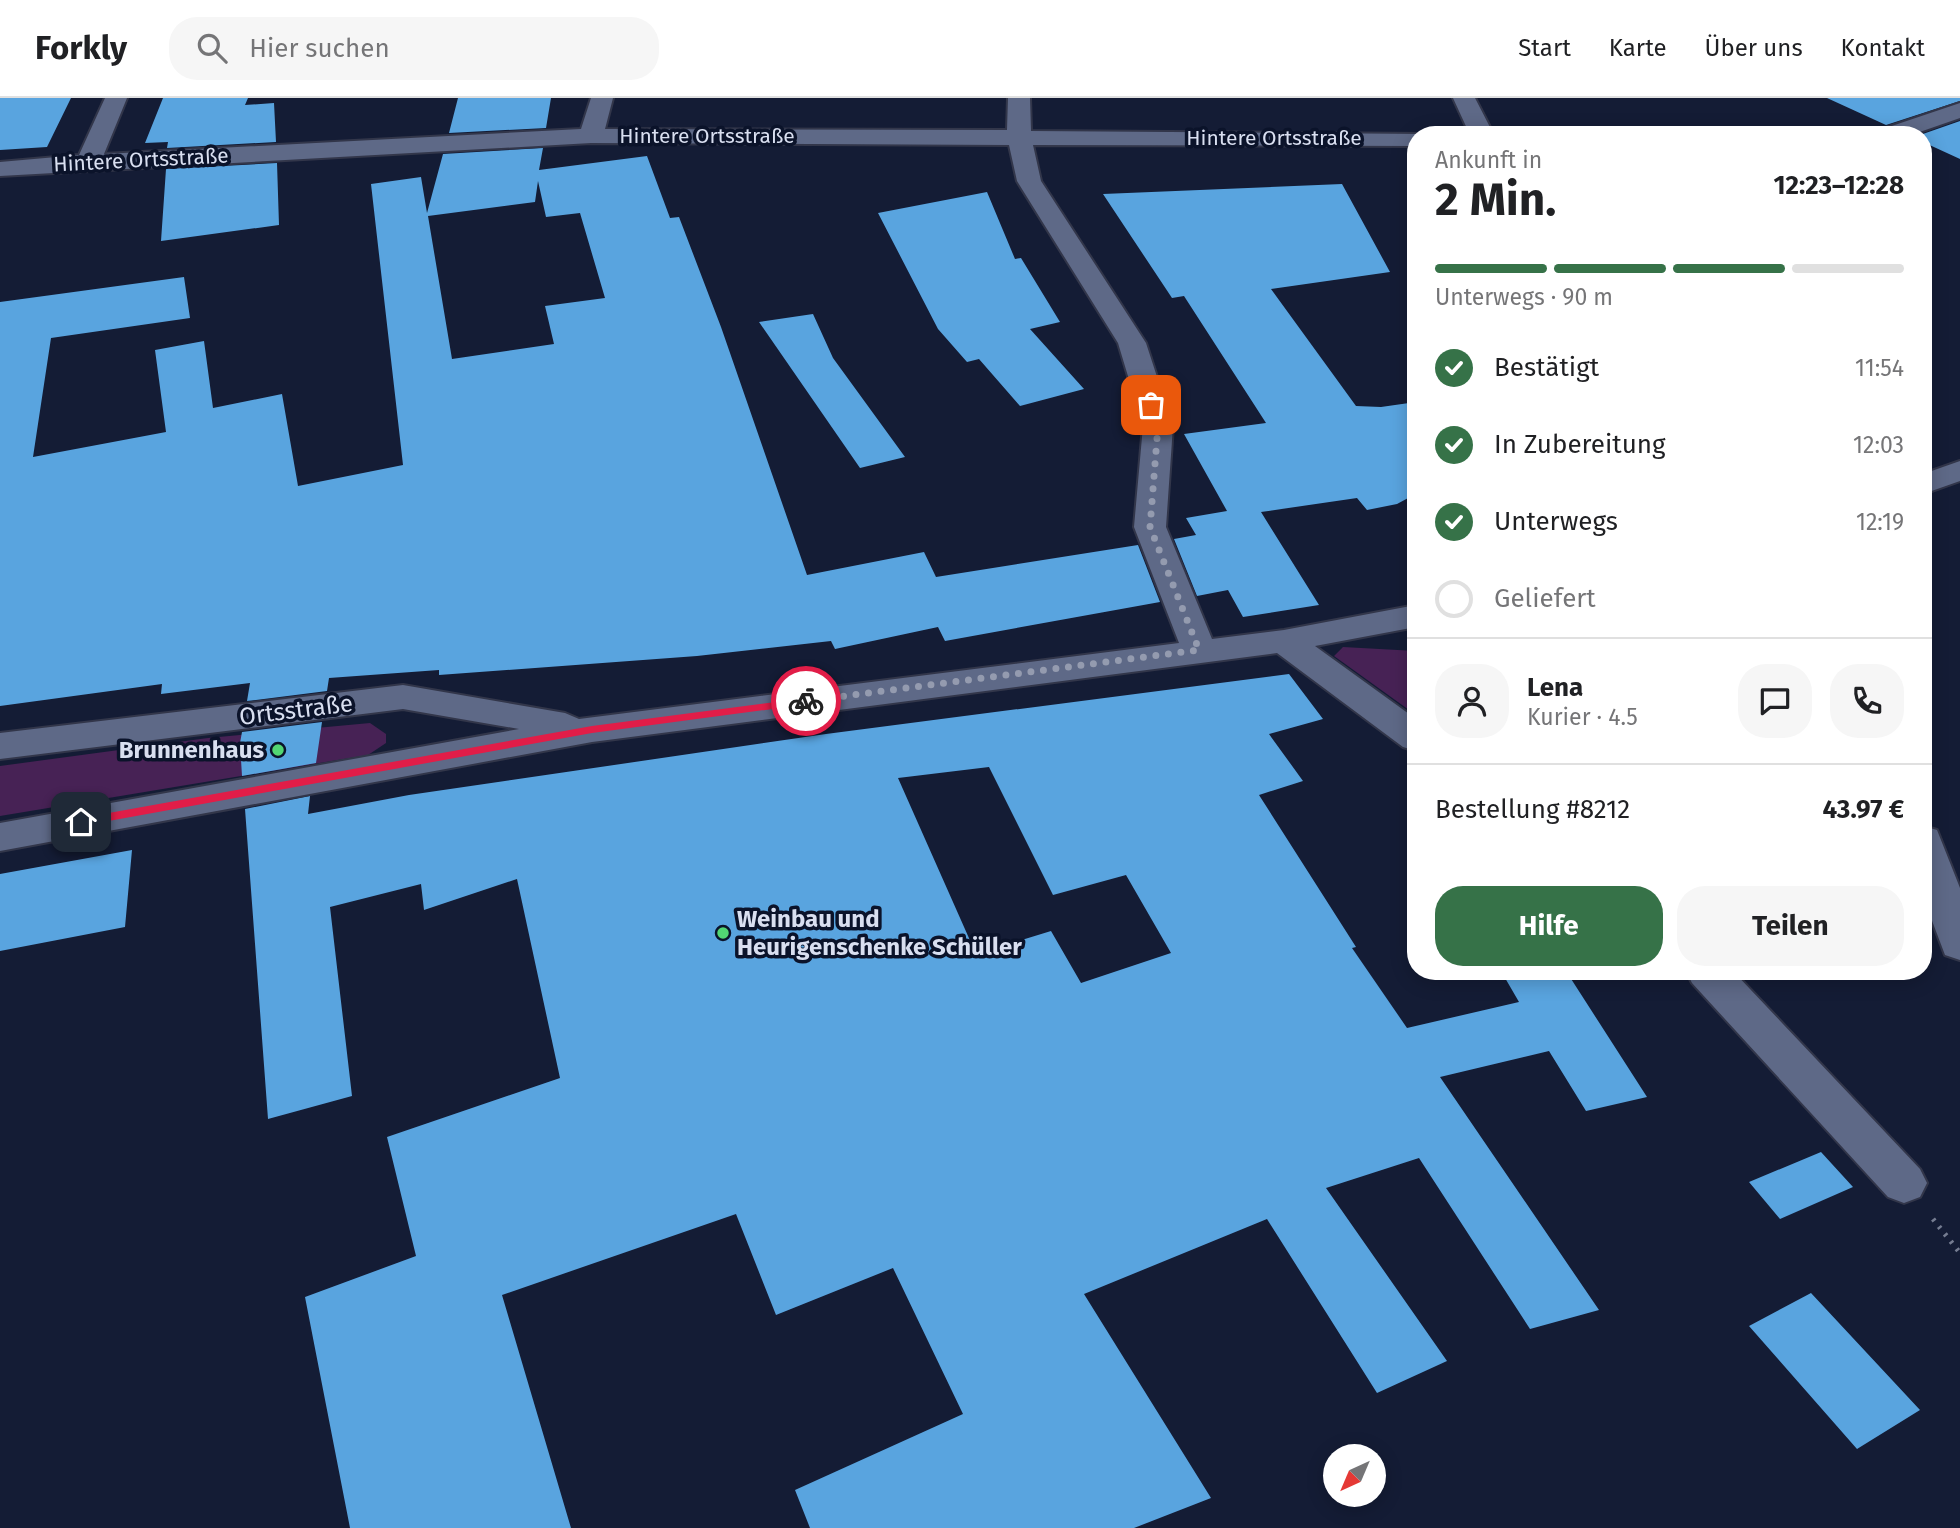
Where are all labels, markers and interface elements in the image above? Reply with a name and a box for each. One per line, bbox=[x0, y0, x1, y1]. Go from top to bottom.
search box bbox=[169, 17, 659, 80]
text: Forkly bbox=[35, 28, 127, 68]
icon: search bbox=[193, 29, 231, 67]
text: Hier suchen bbox=[249, 33, 390, 64]
text: Start bbox=[1518, 34, 1571, 62]
text: Karte bbox=[1609, 34, 1667, 62]
text: Über uns bbox=[1705, 34, 1803, 62]
text: Kontakt bbox=[1841, 34, 1925, 62]
street label: Hintere Ortsstraße bbox=[619, 123, 795, 149]
street label: Hintere Ortsstraße bbox=[1186, 125, 1362, 151]
street label: Hintere Ortsstraße bbox=[53, 142, 229, 178]
text: Ankunft in bbox=[1435, 146, 1542, 174]
text: 12:23–12:28 bbox=[1773, 170, 1904, 201]
text: 2 Min. bbox=[1435, 172, 1556, 227]
text: Unterwegs · 90 m bbox=[1435, 283, 1613, 311]
icon: check bbox=[1435, 349, 1473, 387]
text: Bestätigt bbox=[1494, 352, 1599, 383]
text: 11:54 bbox=[1855, 354, 1904, 382]
pin bbox=[1121, 375, 1181, 435]
icon: bag bbox=[1132, 386, 1170, 424]
icon: check bbox=[1435, 426, 1473, 464]
text: In Zubereitung bbox=[1494, 429, 1666, 460]
text: 12:03 bbox=[1853, 431, 1904, 459]
icon: check bbox=[1435, 503, 1473, 541]
text: Unterwegs bbox=[1494, 506, 1618, 537]
text: 12:19 bbox=[1856, 508, 1904, 536]
text: Geliefert bbox=[1494, 583, 1596, 614]
button: person bbox=[1435, 664, 1509, 738]
button: chat bbox=[1738, 664, 1812, 738]
button: phone bbox=[1830, 664, 1904, 738]
courier bbox=[771, 666, 841, 736]
text: Lena bbox=[1527, 672, 1583, 703]
icon: bike bbox=[787, 682, 825, 720]
street label: Ortsstraße bbox=[238, 689, 354, 731]
text: Kurier · 4.5 bbox=[1527, 703, 1638, 731]
place label: Brunnenhaus bbox=[119, 736, 264, 764]
marker: Brunnenhaus bbox=[270, 742, 286, 758]
pin bbox=[51, 792, 111, 852]
text: Bestellung #8212 bbox=[1435, 794, 1630, 825]
text: 43.97 € bbox=[1823, 794, 1904, 825]
icon: home bbox=[62, 803, 100, 841]
button: Hilfe bbox=[1435, 886, 1663, 966]
button: Teilen bbox=[1677, 886, 1904, 966]
place label: Weinbau und Heurigenschenke Schüller bbox=[737, 905, 1022, 961]
marker: Weinbau und Heurigenschenke Schüller bbox=[715, 925, 731, 941]
north arrow bbox=[1323, 1444, 1386, 1507]
map controls bbox=[1323, 1444, 1386, 1507]

